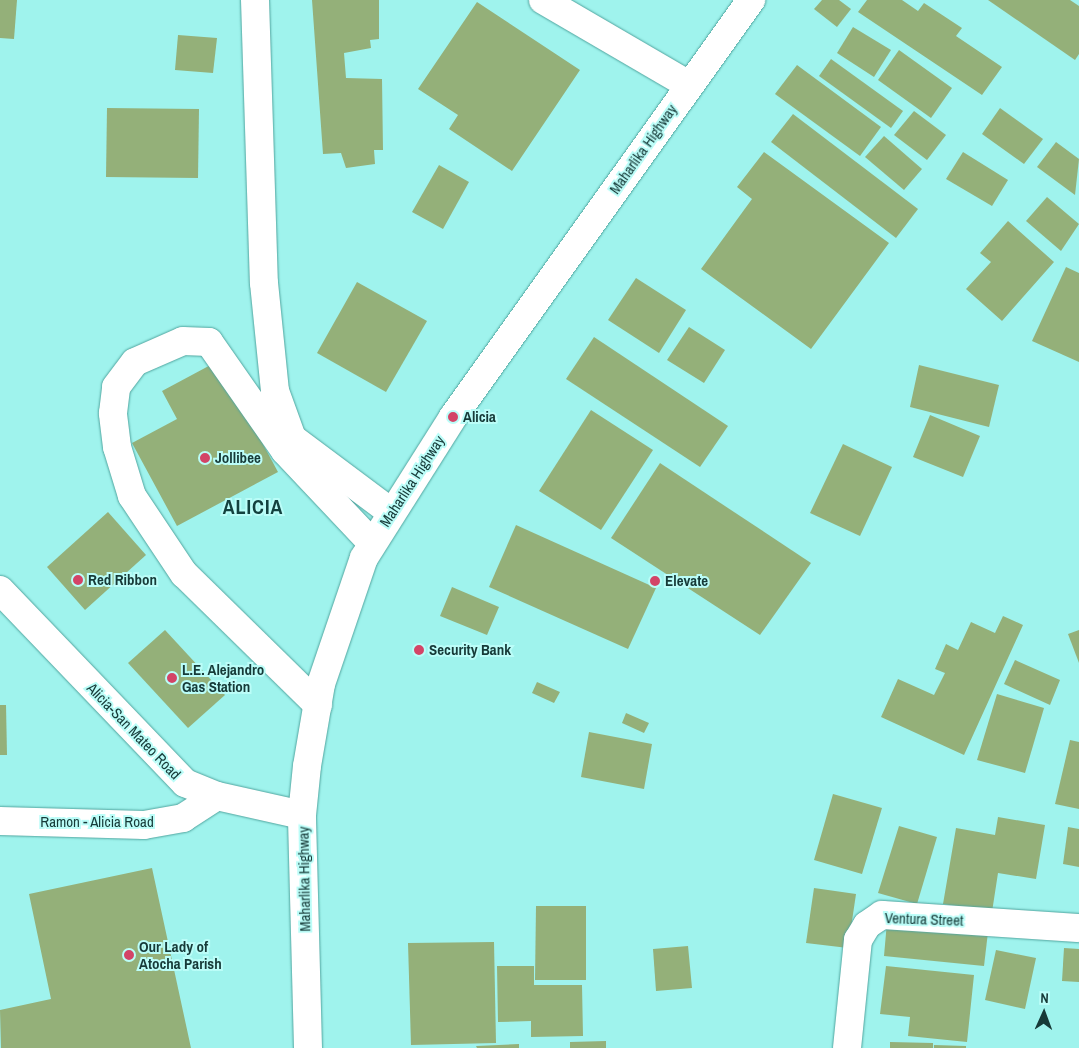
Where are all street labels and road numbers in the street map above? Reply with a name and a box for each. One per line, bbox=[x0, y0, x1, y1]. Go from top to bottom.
street label: Maharlika Highway bbox=[605, 101, 681, 197]
street label: Maharlika Highway bbox=[376, 432, 448, 530]
street label: Alicia-San Mateo Road bbox=[83, 679, 185, 783]
street label: Ramon - Alicia Road bbox=[40, 813, 154, 831]
street label: Maharlika Highway bbox=[294, 826, 314, 932]
street label: Ventura Street bbox=[884, 909, 964, 929]

